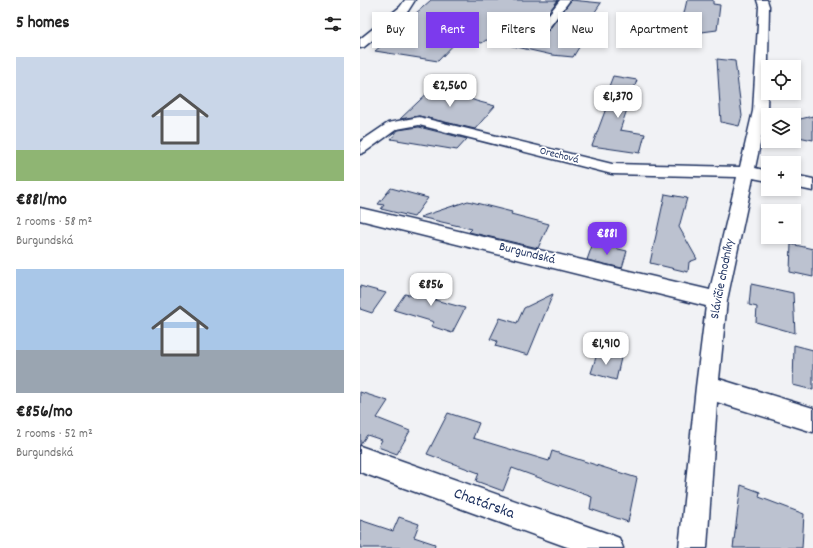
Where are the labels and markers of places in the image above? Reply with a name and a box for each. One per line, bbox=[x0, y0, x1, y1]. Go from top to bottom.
pin: €2,560 bbox=[417, 74, 483, 108]
pin: €1,370 bbox=[585, 85, 651, 119]
pin: €881 bbox=[583, 222, 631, 256]
pin: €856 bbox=[407, 273, 455, 307]
pin: €1,910 bbox=[573, 332, 639, 366]

